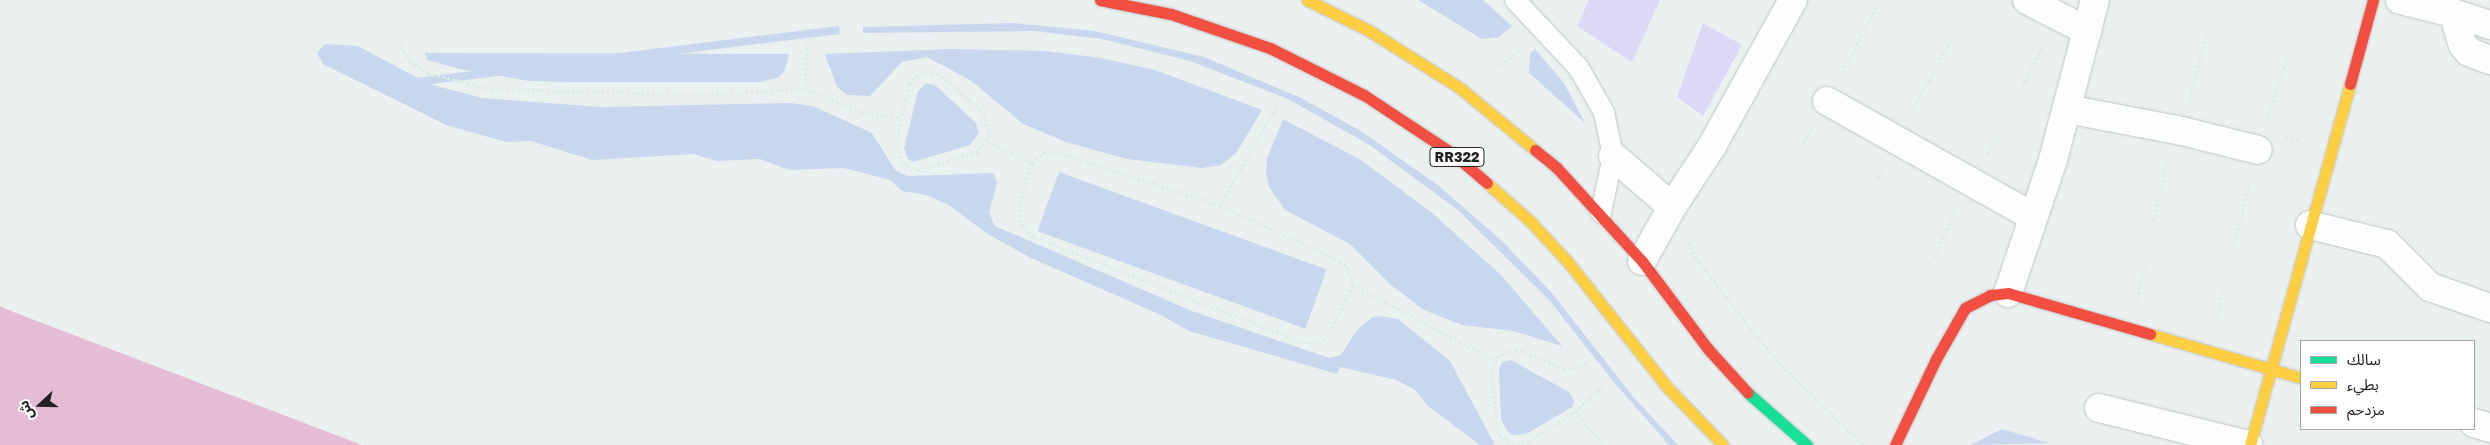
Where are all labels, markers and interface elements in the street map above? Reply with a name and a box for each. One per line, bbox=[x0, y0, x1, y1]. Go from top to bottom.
road number: RR322 bbox=[1428, 146, 1486, 168]
legend bbox=[2300, 340, 2475, 430]
text: سالك bbox=[2347, 350, 2381, 368]
text: بطيء bbox=[2347, 375, 2379, 393]
north arrow bbox=[15, 380, 65, 430]
text: ش bbox=[14, 399, 37, 423]
text: مزدحم bbox=[2347, 400, 2385, 418]

